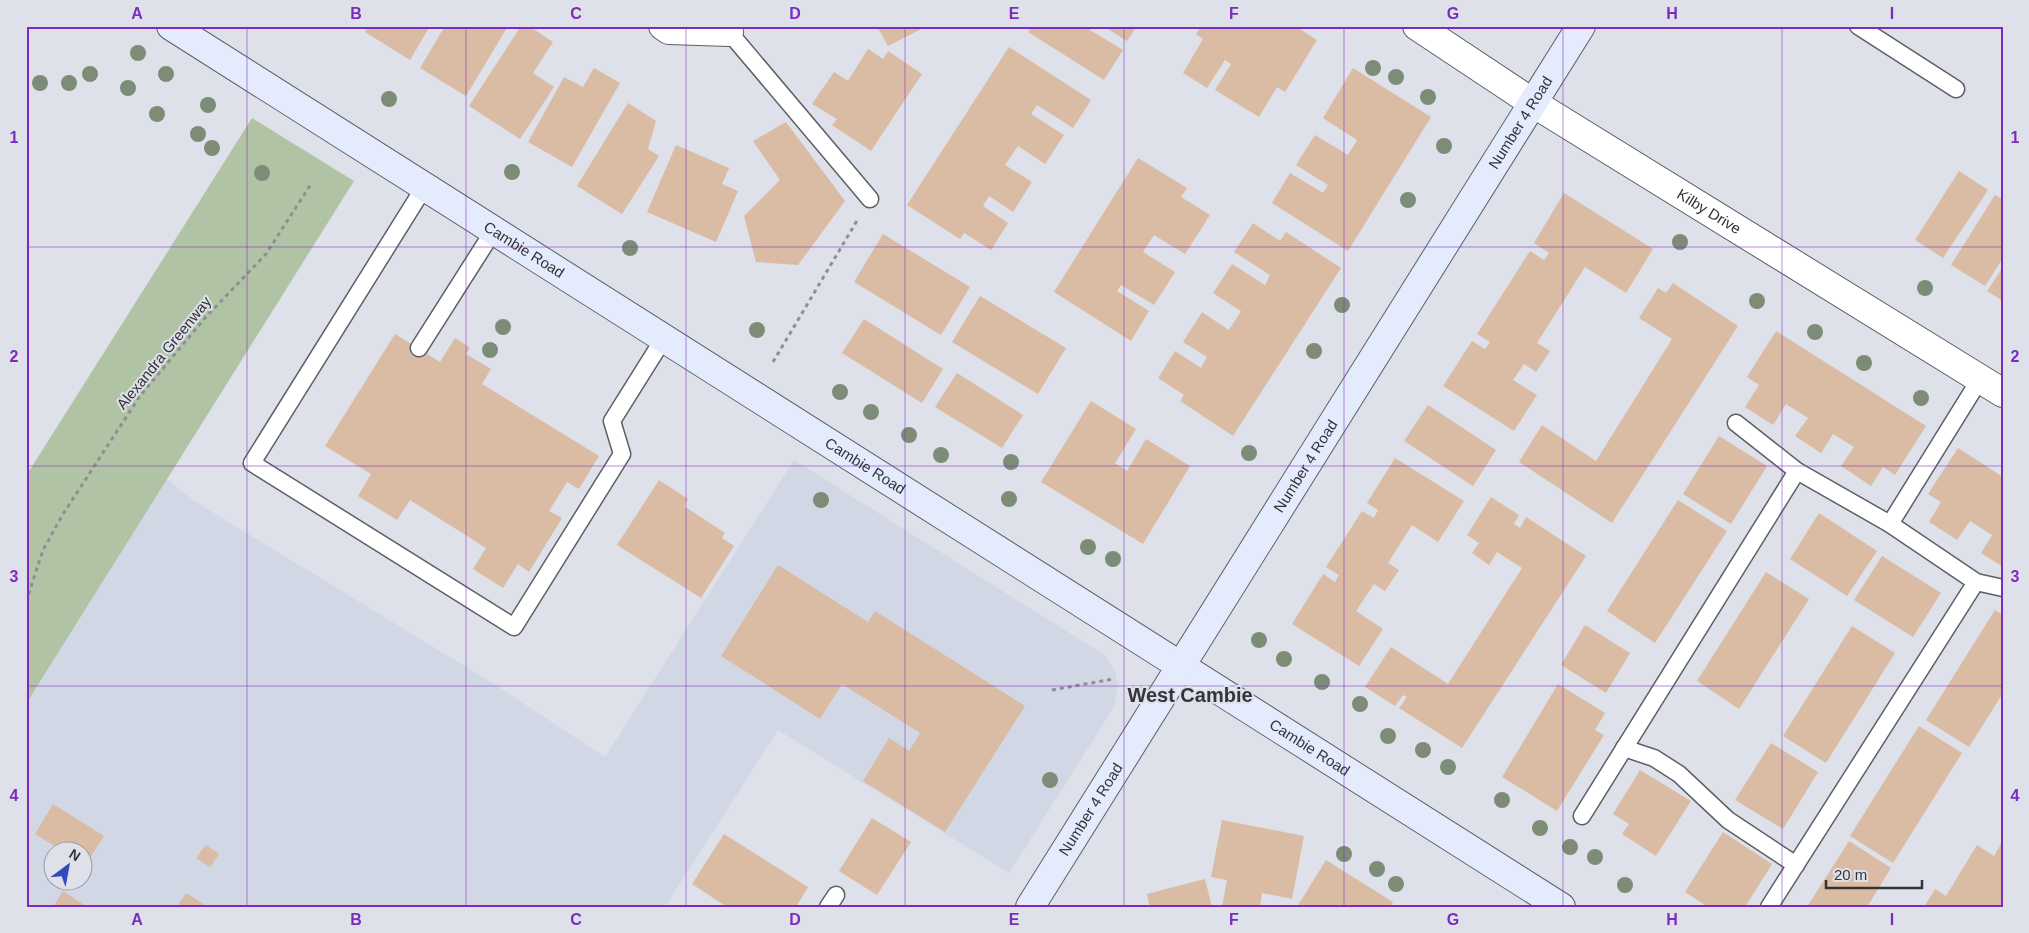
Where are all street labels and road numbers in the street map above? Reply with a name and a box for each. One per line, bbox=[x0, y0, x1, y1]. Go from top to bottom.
street label: Number 4 Road bbox=[1485, 73, 1555, 172]
street label: Kilby Drive bbox=[1674, 185, 1744, 237]
street label: Cambie Road bbox=[481, 218, 568, 281]
street label: Alexandra Greenway bbox=[113, 293, 215, 412]
street label: Number 4 Road bbox=[1270, 416, 1341, 515]
street label: Cambie Road bbox=[822, 434, 909, 497]
street label: Cambie Road bbox=[1267, 715, 1353, 779]
street label: Number 4 Road bbox=[1055, 760, 1126, 859]

